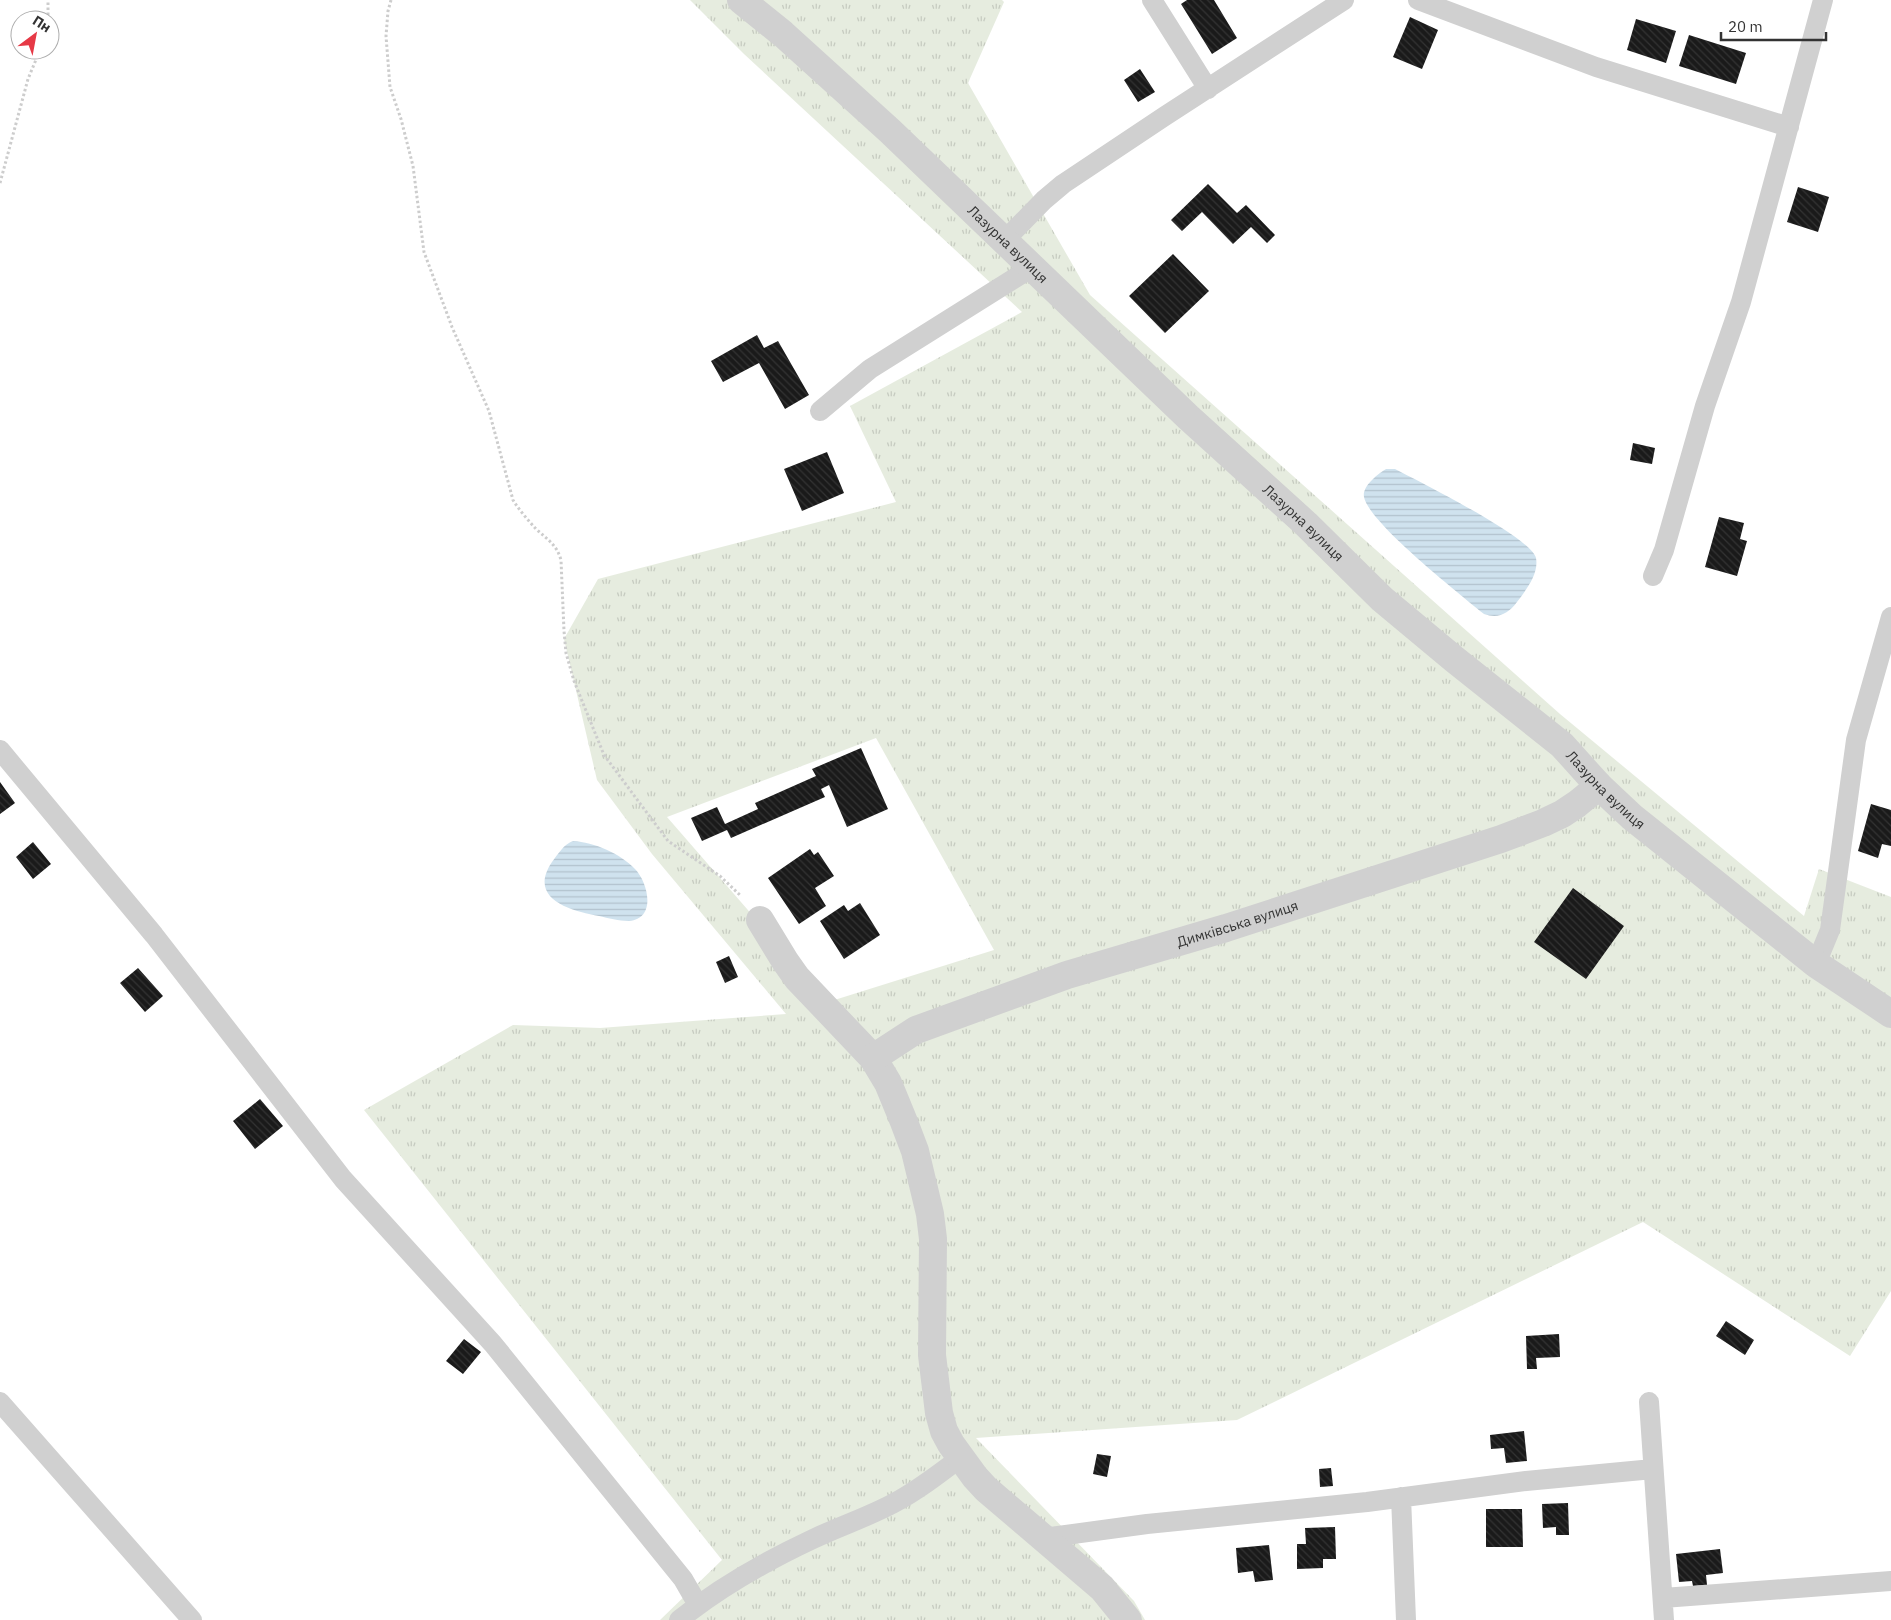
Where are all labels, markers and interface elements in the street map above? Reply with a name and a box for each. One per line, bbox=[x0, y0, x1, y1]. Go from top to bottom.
north arrow bbox=[10, 10, 60, 60]
scale bar bbox=[1721, 10, 1826, 42]
text: Пн bbox=[29, 11, 55, 37]
text: 20 m bbox=[1728, 17, 1763, 36]
street label: Лазурна вулиця bbox=[964, 202, 1052, 287]
street label: Лазурна вулиця bbox=[1259, 480, 1348, 565]
street label: Лазурна вулиця bbox=[1562, 747, 1649, 833]
street label: Димківська вулиця bbox=[1175, 896, 1300, 951]

